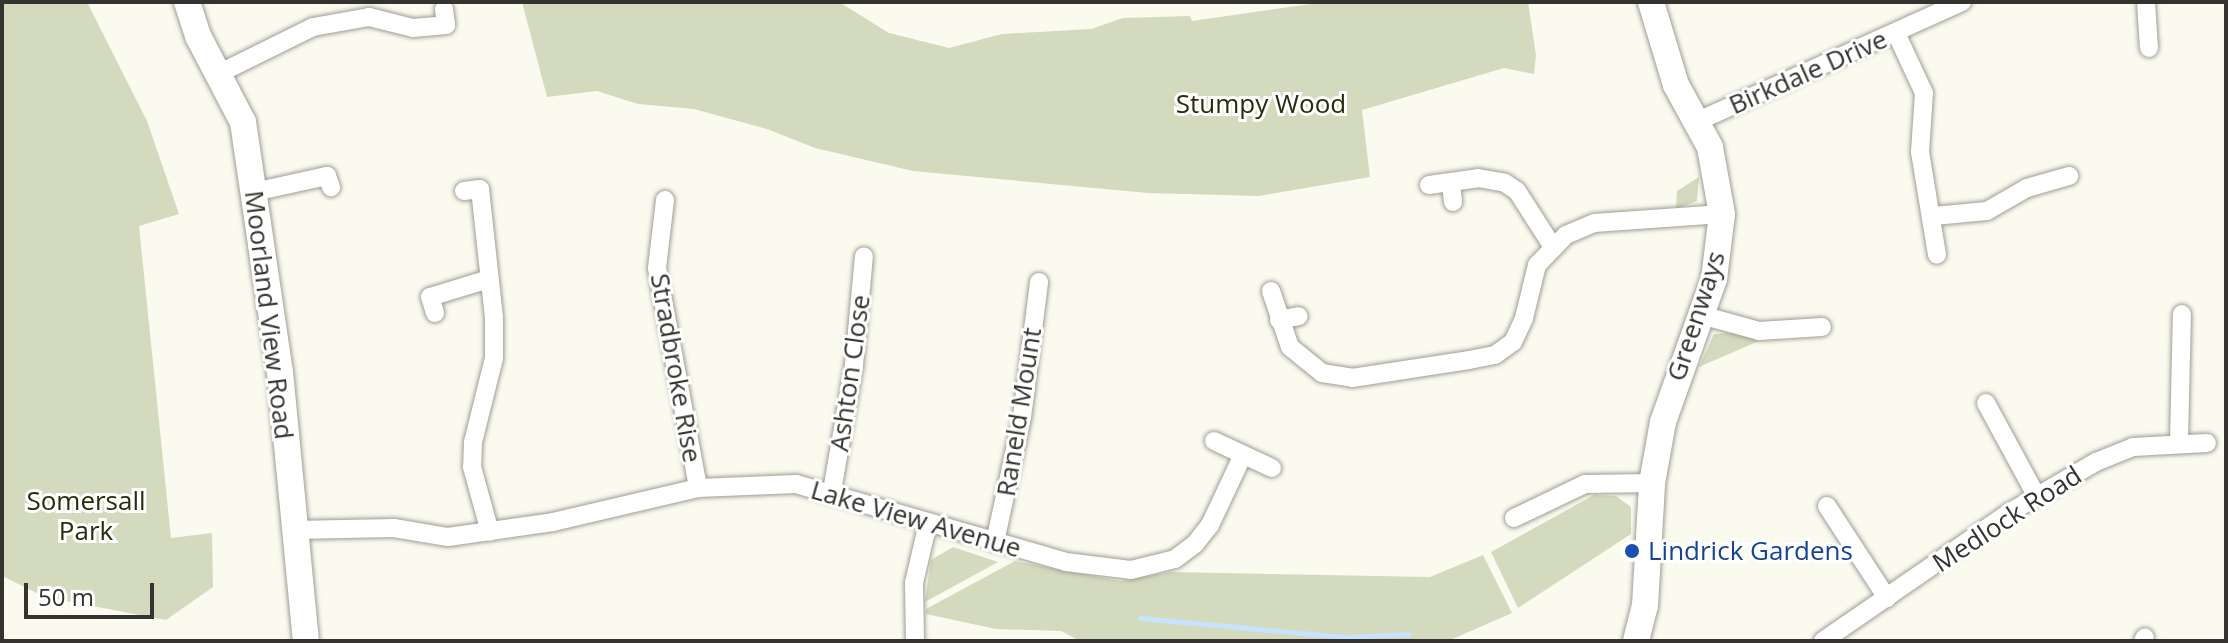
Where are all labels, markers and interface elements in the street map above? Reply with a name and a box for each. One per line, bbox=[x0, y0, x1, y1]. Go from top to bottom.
street label: Birkdale Drive bbox=[1724, 23, 1892, 121]
park label: Stumpy Wood bbox=[1176, 88, 1346, 120]
street label: Moorland View Road bbox=[238, 189, 300, 441]
street label: Greenways bbox=[1660, 247, 1732, 385]
street label: Stradbroke Rise bbox=[644, 271, 708, 465]
street label: Ashton Close bbox=[824, 293, 876, 453]
street label: Raneld Mount bbox=[990, 325, 1048, 499]
street label: Medlock Road bbox=[1927, 459, 2087, 579]
street label: Lake View Avenue bbox=[807, 474, 1025, 564]
park label: Somersall Park bbox=[26, 485, 146, 546]
place label: Lindrick Gardens bbox=[1648, 535, 1853, 567]
marker: Lindrick Gardens bbox=[1623, 542, 1641, 560]
scale bar bbox=[28, 567, 158, 617]
text: 50 m bbox=[38, 580, 94, 613]

